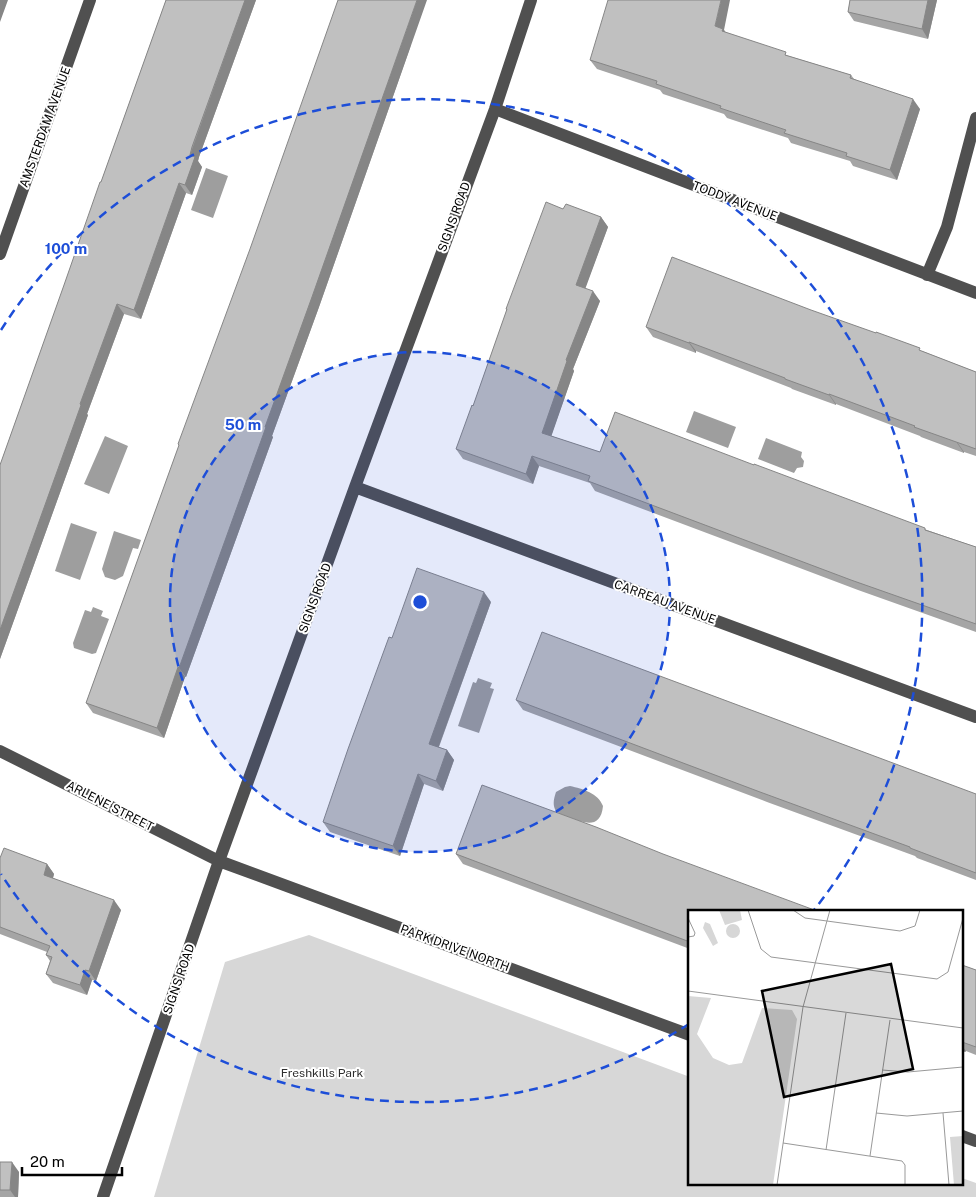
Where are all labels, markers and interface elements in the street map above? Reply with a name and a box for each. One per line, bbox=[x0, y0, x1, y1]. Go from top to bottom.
street label: AMSTERDAM AVENUE bbox=[17, 65, 73, 189]
street label: TODDY AVENUE bbox=[691, 178, 779, 224]
street label: SIGNS ROAD bbox=[435, 180, 473, 254]
text: 100 m bbox=[45, 240, 87, 257]
text: 50 m bbox=[225, 416, 261, 433]
street label: SIGNS ROAD bbox=[296, 561, 334, 635]
street label: CARREAU AVENUE bbox=[612, 577, 718, 627]
centre of rings bbox=[411, 593, 429, 611]
street label: ARLENE STREET bbox=[64, 778, 156, 834]
inset map bbox=[688, 910, 964, 1184]
street label: PARK DRIVE NORTH bbox=[399, 922, 511, 974]
street label: SIGNS ROAD bbox=[160, 942, 198, 1016]
park label: Freshkills Park bbox=[281, 1066, 364, 1080]
scale bar bbox=[22, 1144, 122, 1176]
text: 20 m bbox=[30, 1153, 65, 1170]

